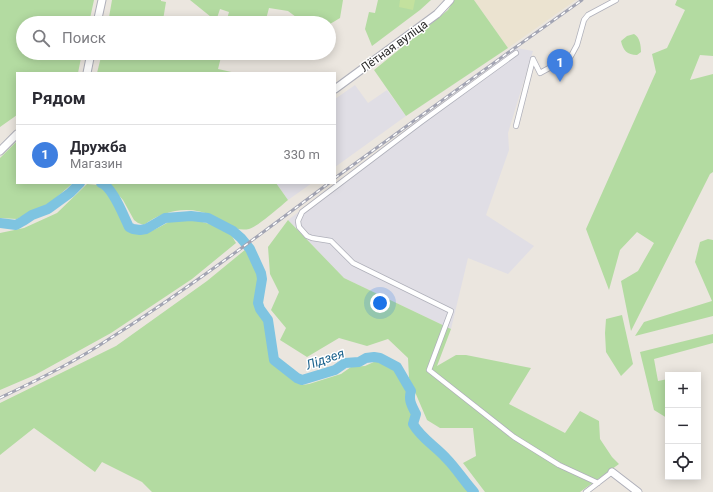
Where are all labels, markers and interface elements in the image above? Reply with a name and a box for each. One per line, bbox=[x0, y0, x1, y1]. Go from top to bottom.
search box bbox=[16, 16, 336, 60]
street label: Лётная вуліца bbox=[358, 17, 430, 75]
icon: search bbox=[30, 27, 52, 49]
text: Поиск bbox=[62, 29, 106, 47]
pin: 1 bbox=[547, 49, 573, 82]
text: Рядом bbox=[32, 88, 86, 108]
text: Дружба bbox=[70, 138, 127, 156]
text: 1 bbox=[41, 147, 49, 162]
text: 330 m bbox=[283, 147, 320, 162]
text: Магазин bbox=[70, 156, 123, 171]
your location bbox=[370, 293, 390, 313]
water label: Лідзея bbox=[303, 345, 346, 373]
map controls bbox=[665, 372, 701, 480]
button: + bbox=[665, 372, 701, 408]
button: − bbox=[665, 408, 701, 444]
button: locate bbox=[665, 444, 701, 480]

